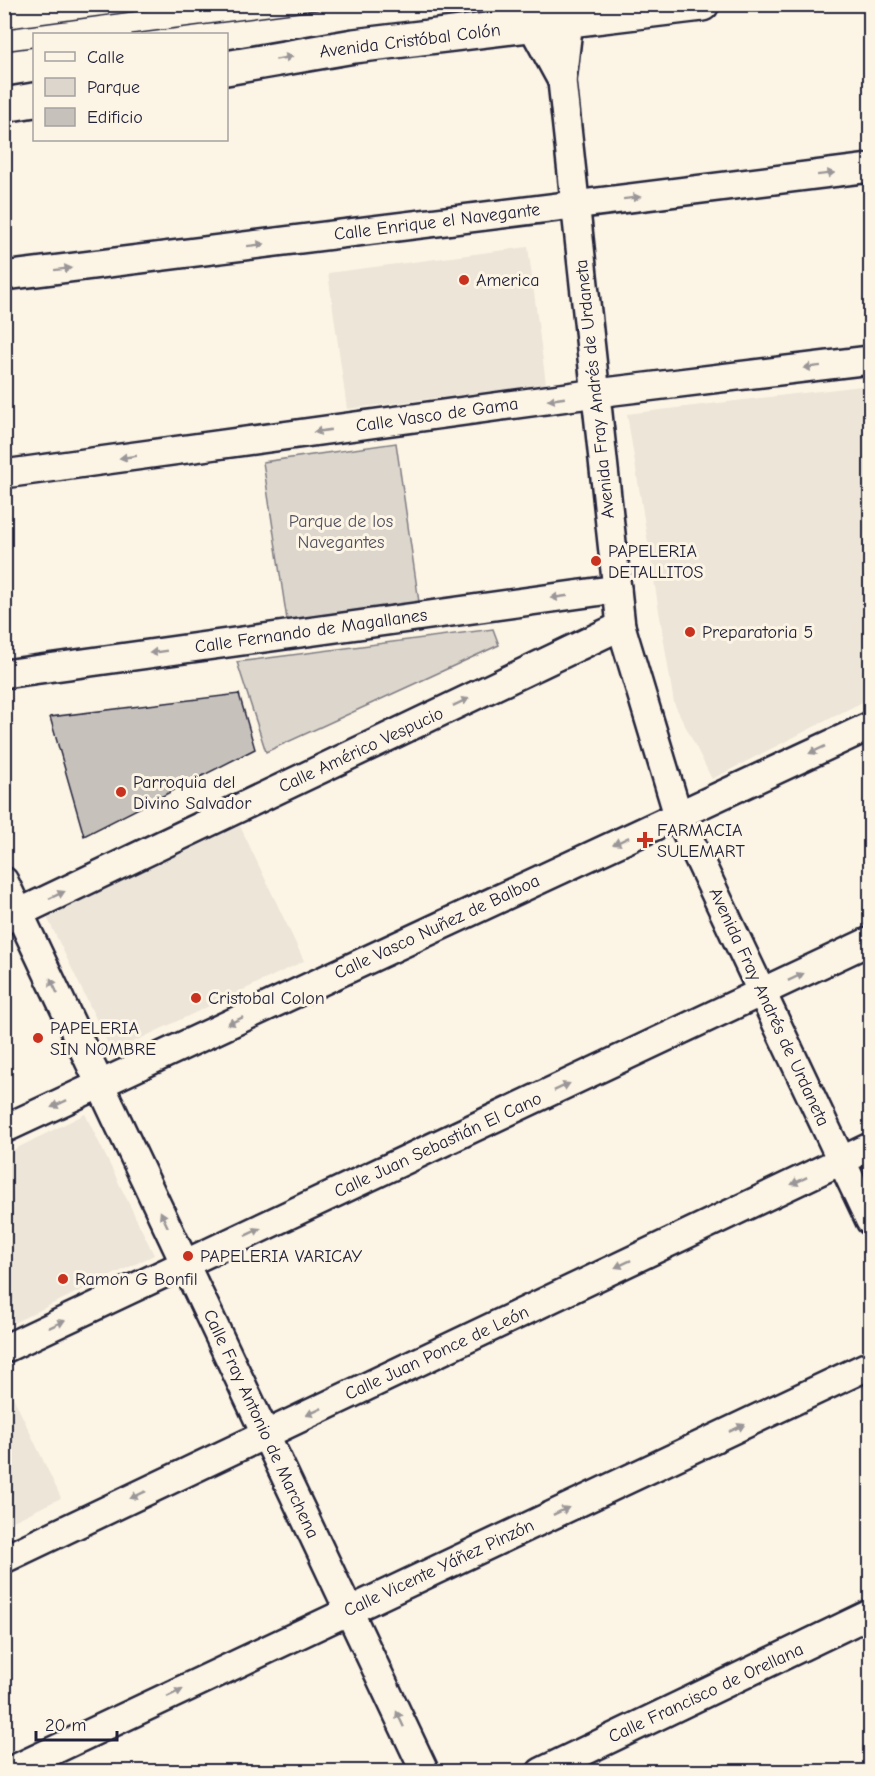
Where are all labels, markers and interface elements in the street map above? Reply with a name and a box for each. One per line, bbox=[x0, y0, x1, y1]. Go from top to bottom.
street label: Avenida Cristóbal Colón bbox=[318, 19, 502, 63]
legend bbox=[33, 33, 228, 141]
text: Calle bbox=[87, 47, 124, 68]
one-way arrow bbox=[275, 53, 294, 62]
text: Parque bbox=[87, 77, 140, 98]
text: Edificio bbox=[87, 107, 143, 128]
one-way arrow bbox=[816, 169, 835, 178]
one-way arrow bbox=[623, 193, 642, 203]
street label: Calle Enrique el Navegante bbox=[333, 199, 541, 245]
one-way arrow bbox=[247, 240, 266, 250]
street label: Avenida Fray Andrés de Urdaneta bbox=[571, 258, 619, 520]
one-way arrow bbox=[53, 264, 72, 274]
place label: America bbox=[476, 270, 540, 291]
marker: America bbox=[457, 273, 471, 287]
one-way arrow bbox=[803, 362, 822, 371]
street label: Calle Vasco de Gama bbox=[354, 393, 520, 437]
one-way arrow bbox=[547, 394, 566, 404]
one-way arrow bbox=[312, 426, 331, 435]
one-way arrow bbox=[119, 452, 138, 462]
park label: Parque de los Navegantes bbox=[289, 511, 393, 553]
place label: PAPELERIA DETALLITOS bbox=[608, 541, 703, 583]
marker: PAPELERIA DETALLITOS bbox=[589, 554, 603, 568]
one-way arrow bbox=[549, 592, 568, 601]
street label: Calle Fernando de Magallanes bbox=[193, 604, 429, 658]
place label: Preparatoria 5 bbox=[702, 622, 813, 643]
marker: Preparatoria 5 bbox=[683, 625, 697, 639]
one-way arrow bbox=[148, 648, 167, 657]
one-way arrow bbox=[452, 698, 470, 708]
street label: Calle Américo Vespucio bbox=[275, 703, 447, 797]
one-way arrow bbox=[809, 746, 826, 755]
place label: Parroquia del Divino Salvador bbox=[133, 772, 252, 814]
marker: Parroquia del Divino Salvador bbox=[114, 785, 128, 799]
place label: FARMACIA SULEMART bbox=[657, 820, 745, 862]
marker: FARMACIA SULEMART bbox=[638, 833, 652, 847]
one-way arrow bbox=[613, 837, 630, 846]
street label: Calle Vasco Nuñez de Balboa bbox=[331, 870, 543, 984]
street label: Avenida Fray Andrés de Urdaneta bbox=[704, 885, 834, 1129]
one-way arrow bbox=[49, 890, 66, 899]
one-way arrow bbox=[787, 972, 804, 981]
one-way arrow bbox=[49, 978, 58, 995]
place label: Cristobal Colon bbox=[208, 988, 325, 1009]
marker: Cristobal Colon bbox=[189, 991, 203, 1005]
one-way arrow bbox=[227, 1017, 244, 1026]
place label: PAPELERIA SIN NOMBRE bbox=[50, 1018, 156, 1060]
marker: PAPELERIA SIN NOMBRE bbox=[31, 1031, 45, 1045]
one-way arrow bbox=[554, 1082, 571, 1091]
street label: Calle Juan Sebastián El Cano bbox=[331, 1088, 545, 1202]
one-way arrow bbox=[50, 1099, 67, 1108]
one-way arrow bbox=[790, 1176, 807, 1185]
one-way arrow bbox=[160, 1211, 169, 1228]
one-way arrow bbox=[244, 1228, 261, 1237]
place label: PAPELERIA VARICAY bbox=[200, 1246, 363, 1267]
marker: PAPELERIA VARICAY bbox=[181, 1249, 195, 1263]
one-way arrow bbox=[614, 1260, 631, 1269]
place label: Ramon G Bonfil bbox=[75, 1269, 198, 1290]
marker: Ramon G Bonfil bbox=[56, 1272, 70, 1286]
street label: Calle Juan Ponce de León bbox=[342, 1301, 532, 1405]
street label: Calle Fray Antonio de Marchena bbox=[199, 1306, 323, 1542]
one-way arrow bbox=[49, 1320, 66, 1329]
one-way arrow bbox=[305, 1407, 322, 1416]
one-way arrow bbox=[728, 1424, 745, 1433]
one-way arrow bbox=[129, 1491, 146, 1500]
one-way arrow bbox=[552, 1507, 569, 1516]
street label: Calle Vicente Yáñez Pinzón bbox=[341, 1515, 537, 1621]
street label: Calle Francisco de Orellana bbox=[605, 1639, 807, 1747]
one-way arrow bbox=[167, 1688, 184, 1697]
scale bar bbox=[36, 1704, 117, 1742]
one-way arrow bbox=[396, 1710, 405, 1727]
text: 20 m bbox=[45, 1715, 86, 1736]

